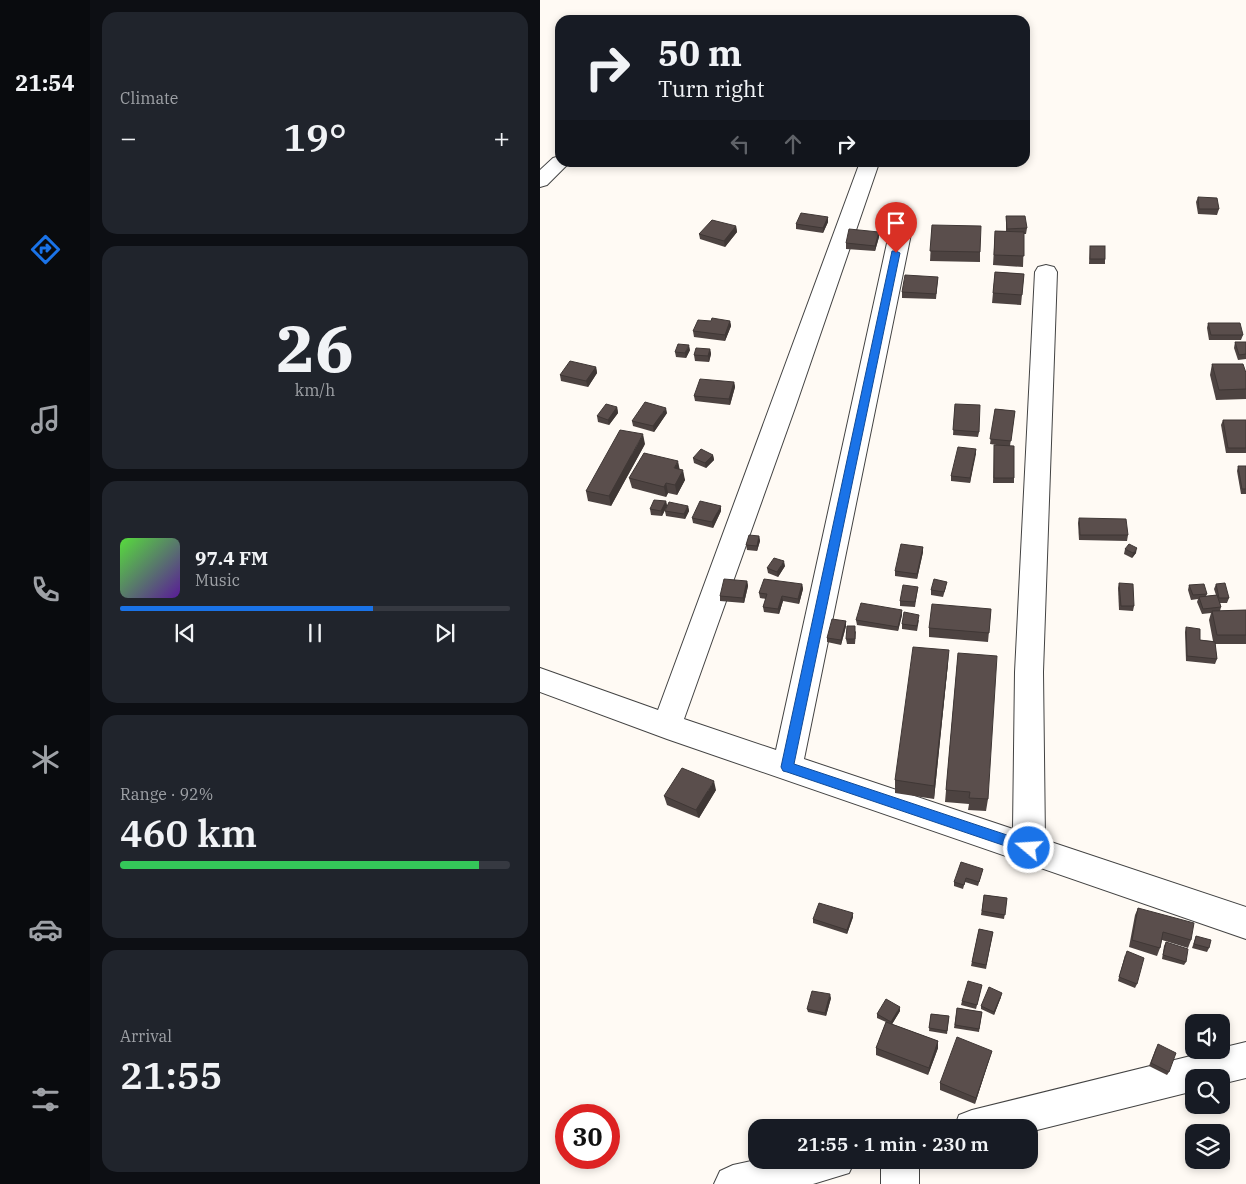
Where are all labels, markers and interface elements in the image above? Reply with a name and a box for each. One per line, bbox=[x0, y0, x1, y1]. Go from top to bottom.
text: 50 m bbox=[658, 30, 742, 76]
icon: right bbox=[575, 35, 640, 100]
text: 21:54 bbox=[15, 68, 75, 97]
text: Turn right bbox=[658, 74, 765, 103]
text: Climate bbox=[120, 88, 178, 108]
text: 19° bbox=[283, 112, 347, 161]
text: − bbox=[120, 119, 137, 156]
text: + bbox=[493, 119, 510, 156]
icon: left bbox=[726, 130, 754, 158]
icon: ahead bbox=[779, 130, 807, 158]
icon: right bbox=[832, 130, 860, 158]
pin bbox=[875, 202, 917, 253]
icon: arrive bbox=[882, 209, 910, 237]
icon: directions bbox=[28, 232, 63, 267]
text: 26 bbox=[276, 305, 354, 390]
text: km/h bbox=[295, 380, 335, 400]
icon: music bbox=[28, 402, 63, 437]
text: 97.4 FM bbox=[195, 546, 268, 570]
text: Music bbox=[195, 570, 240, 590]
icon: phone bbox=[28, 572, 63, 607]
icon: previous bbox=[171, 619, 199, 647]
icon: pause bbox=[301, 619, 329, 647]
icon: next bbox=[431, 619, 459, 647]
icon: climate bbox=[28, 742, 63, 777]
text: Range · 92% bbox=[120, 784, 213, 804]
text: 460 km bbox=[120, 808, 257, 857]
position arrow bbox=[1002, 821, 1054, 873]
icon: car bbox=[28, 912, 63, 947]
map controls bbox=[1185, 1014, 1230, 1169]
button: sound bbox=[1185, 1014, 1230, 1059]
text: Arrival bbox=[120, 1026, 172, 1046]
text: 21:55 bbox=[120, 1050, 223, 1099]
button: search bbox=[1185, 1069, 1230, 1114]
icon: filters bbox=[28, 1082, 63, 1117]
speed limit sign: 30 bbox=[555, 1104, 620, 1169]
button: layers bbox=[1185, 1124, 1230, 1169]
text: 21:55 · 1 min · 230 m bbox=[797, 1132, 989, 1156]

